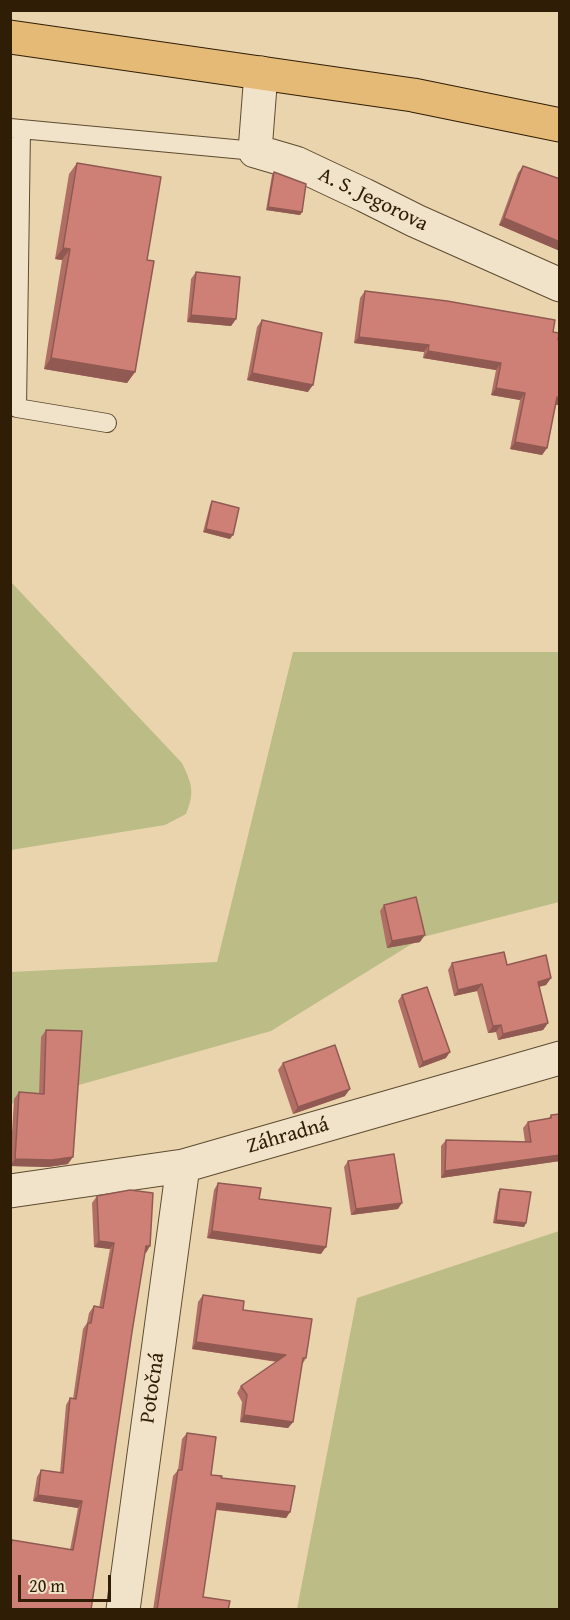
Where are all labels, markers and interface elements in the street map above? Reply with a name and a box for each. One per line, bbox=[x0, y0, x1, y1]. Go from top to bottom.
street label: A. S. Jegorova bbox=[314, 163, 432, 237]
street label: Záhradná bbox=[244, 1112, 332, 1160]
street label: Potočná bbox=[136, 1351, 170, 1425]
scale bar bbox=[21, 1563, 114, 1601]
text: 20 m bbox=[29, 1572, 65, 1599]

